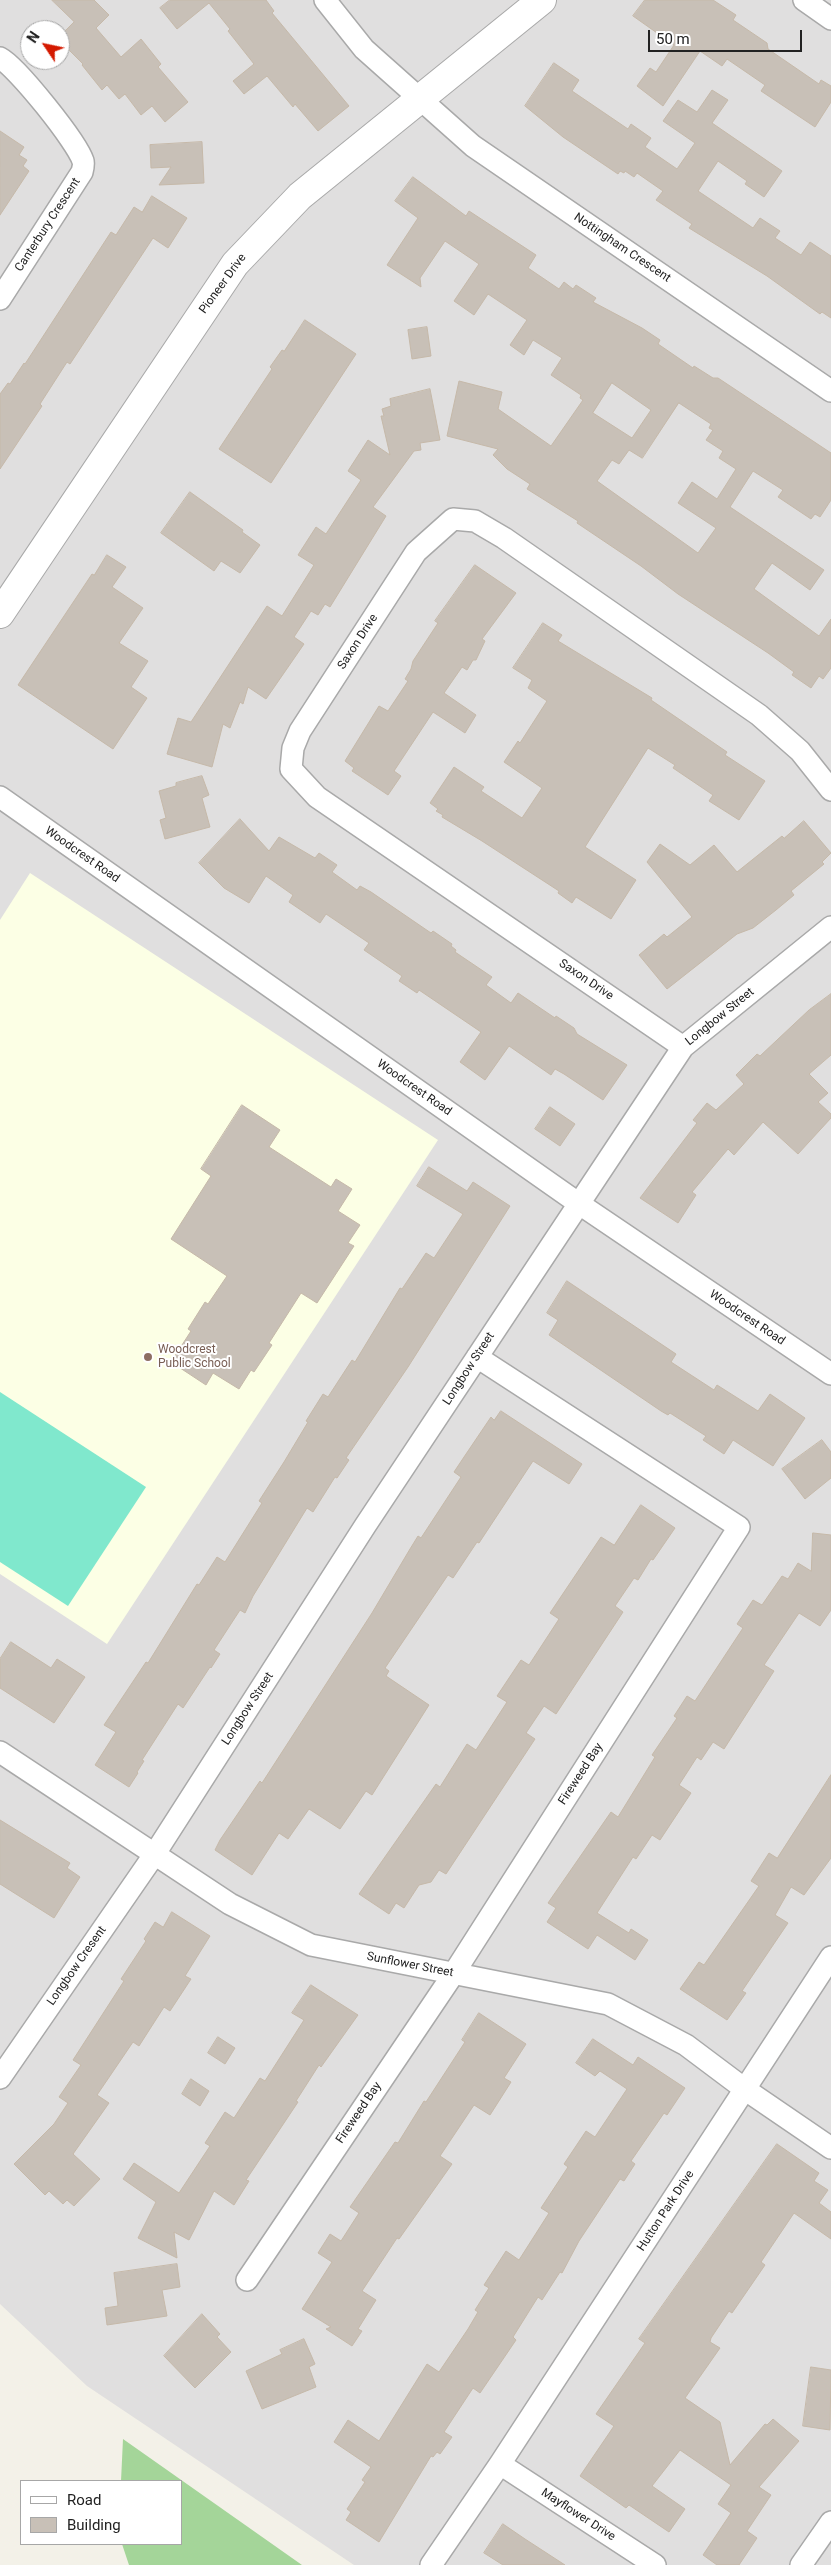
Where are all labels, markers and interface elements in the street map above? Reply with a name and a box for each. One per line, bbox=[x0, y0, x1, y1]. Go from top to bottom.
north arrow bbox=[20, 20, 70, 70]
scale bar bbox=[651, 20, 805, 52]
text: N bbox=[24, 29, 43, 46]
text: 50 m bbox=[656, 30, 690, 48]
street label: Canterbury Crescent bbox=[12, 175, 84, 275]
street label: Nottingham Crescent bbox=[571, 210, 673, 286]
street label: Pioneer Drive bbox=[196, 251, 250, 317]
street label: Saxon Drive bbox=[335, 612, 381, 672]
street label: Woodcrest Road bbox=[42, 824, 122, 886]
street label: Saxon Drive bbox=[556, 956, 616, 1004]
street label: Longbow Street bbox=[683, 985, 757, 1049]
street label: Woodcrest Road bbox=[374, 1057, 454, 1119]
street label: Woodcrest Road bbox=[706, 1287, 788, 1349]
street label: Longbow Street bbox=[440, 1330, 498, 1408]
place label: Woodcrest Public School bbox=[158, 1343, 231, 1371]
marker: Woodcrest Public School bbox=[142, 1351, 154, 1363]
street label: Longbow Street bbox=[219, 1670, 277, 1748]
street label: Fireweed Bay bbox=[556, 1740, 606, 1808]
street label: Longbow Cresent bbox=[44, 1924, 110, 2008]
street label: Sunflower Street bbox=[365, 1950, 455, 1980]
street label: Fireweed Bay bbox=[333, 2080, 385, 2146]
street label: Hutton Park Drive bbox=[635, 2168, 697, 2254]
legend bbox=[20, 2480, 182, 2545]
street label: Mayflower Drive bbox=[538, 2486, 618, 2544]
text: Road bbox=[67, 2491, 101, 2509]
text: Building bbox=[67, 2516, 121, 2534]

